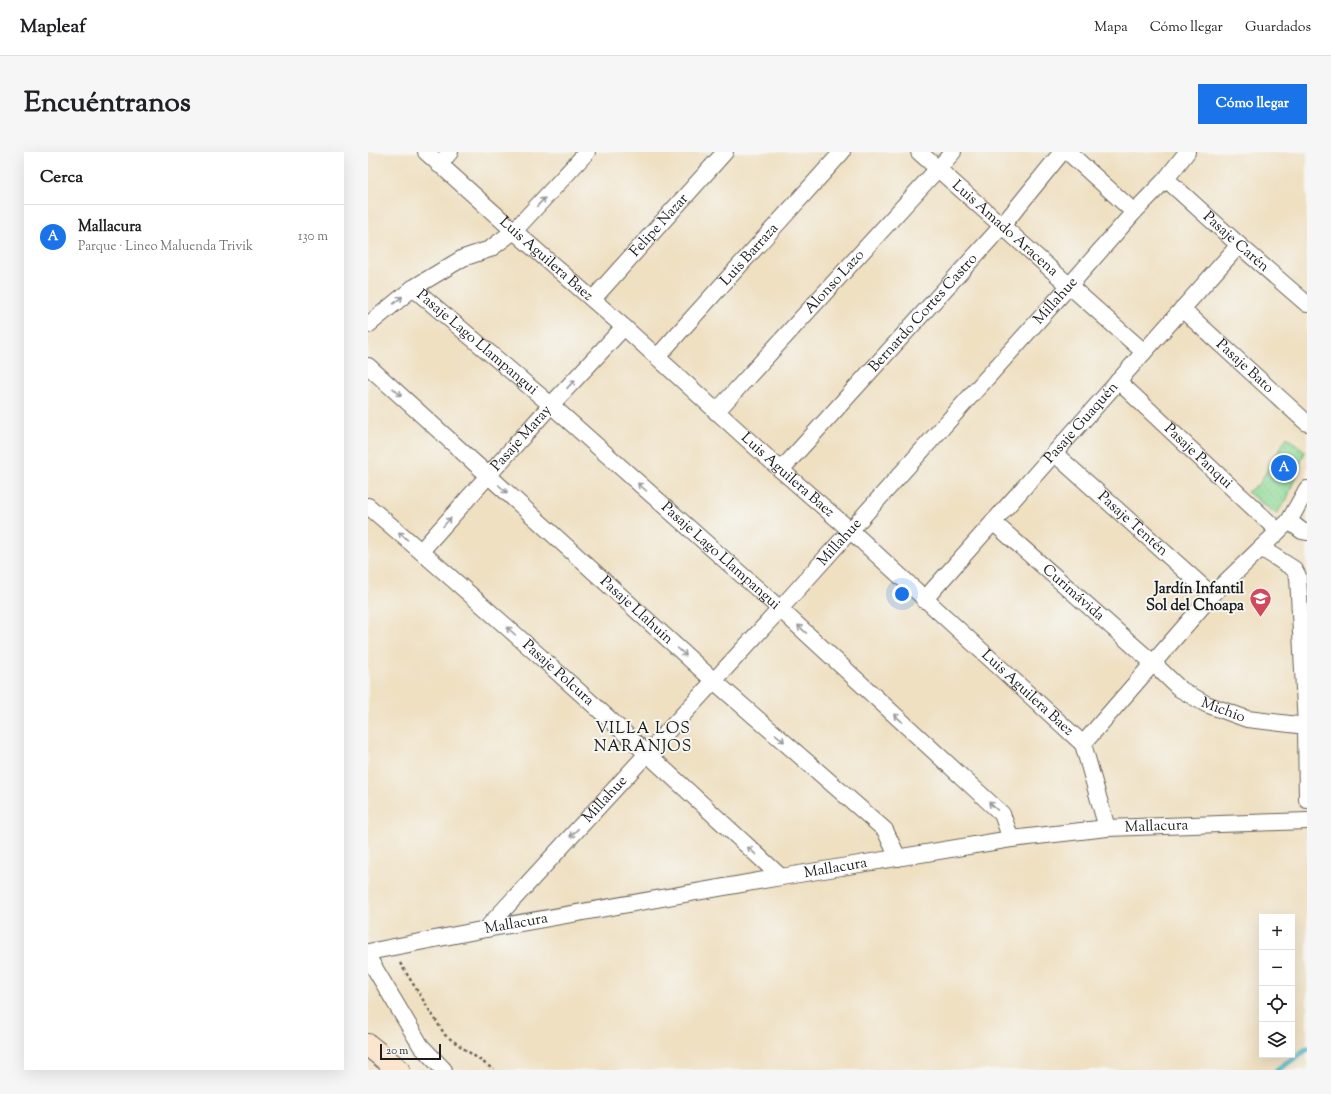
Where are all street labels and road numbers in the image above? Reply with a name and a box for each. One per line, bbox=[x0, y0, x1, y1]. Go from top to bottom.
street label: Luis Amado Aracena bbox=[947, 175, 1063, 281]
street label: Felipe Nazar bbox=[625, 189, 694, 262]
street label: Pasaje Carén bbox=[1198, 207, 1274, 277]
street label: Luis Aguilera Baez bbox=[495, 212, 598, 306]
street label: Luis Barraza bbox=[716, 218, 783, 291]
street label: Alonso Lazo bbox=[800, 245, 869, 319]
street label: Bernardo Cortes Castro bbox=[864, 249, 983, 377]
street label: Millahue bbox=[1029, 272, 1083, 329]
street label: Pasaje Lago Llampangui bbox=[412, 285, 542, 400]
street label: Pasaje Bato bbox=[1211, 334, 1278, 398]
street label: Pasaje Guaquén bbox=[1039, 377, 1123, 468]
street label: Pasaje Maray bbox=[486, 400, 557, 476]
street label: Pasaje Panqui bbox=[1159, 419, 1237, 494]
street label: Luis Aguilera Baez bbox=[736, 428, 839, 523]
street label: Pasaje Tentén bbox=[1093, 487, 1173, 561]
street label: Pasaje Lago Llampangui bbox=[656, 497, 785, 615]
street label: Millahue bbox=[813, 514, 867, 571]
street label: Curimávida bbox=[1037, 559, 1109, 626]
street label: Pasaje Llahuin bbox=[595, 571, 678, 649]
street label: Pasaje Polcura bbox=[518, 635, 599, 711]
street label: Luis Aguilera Baez bbox=[977, 645, 1079, 741]
street label: Michio bbox=[1198, 693, 1248, 728]
street label: Millahue bbox=[578, 771, 632, 828]
street label: Mallacura bbox=[1124, 815, 1189, 838]
street label: Mallacura bbox=[802, 852, 869, 884]
street label: Mallacura bbox=[483, 908, 550, 940]

